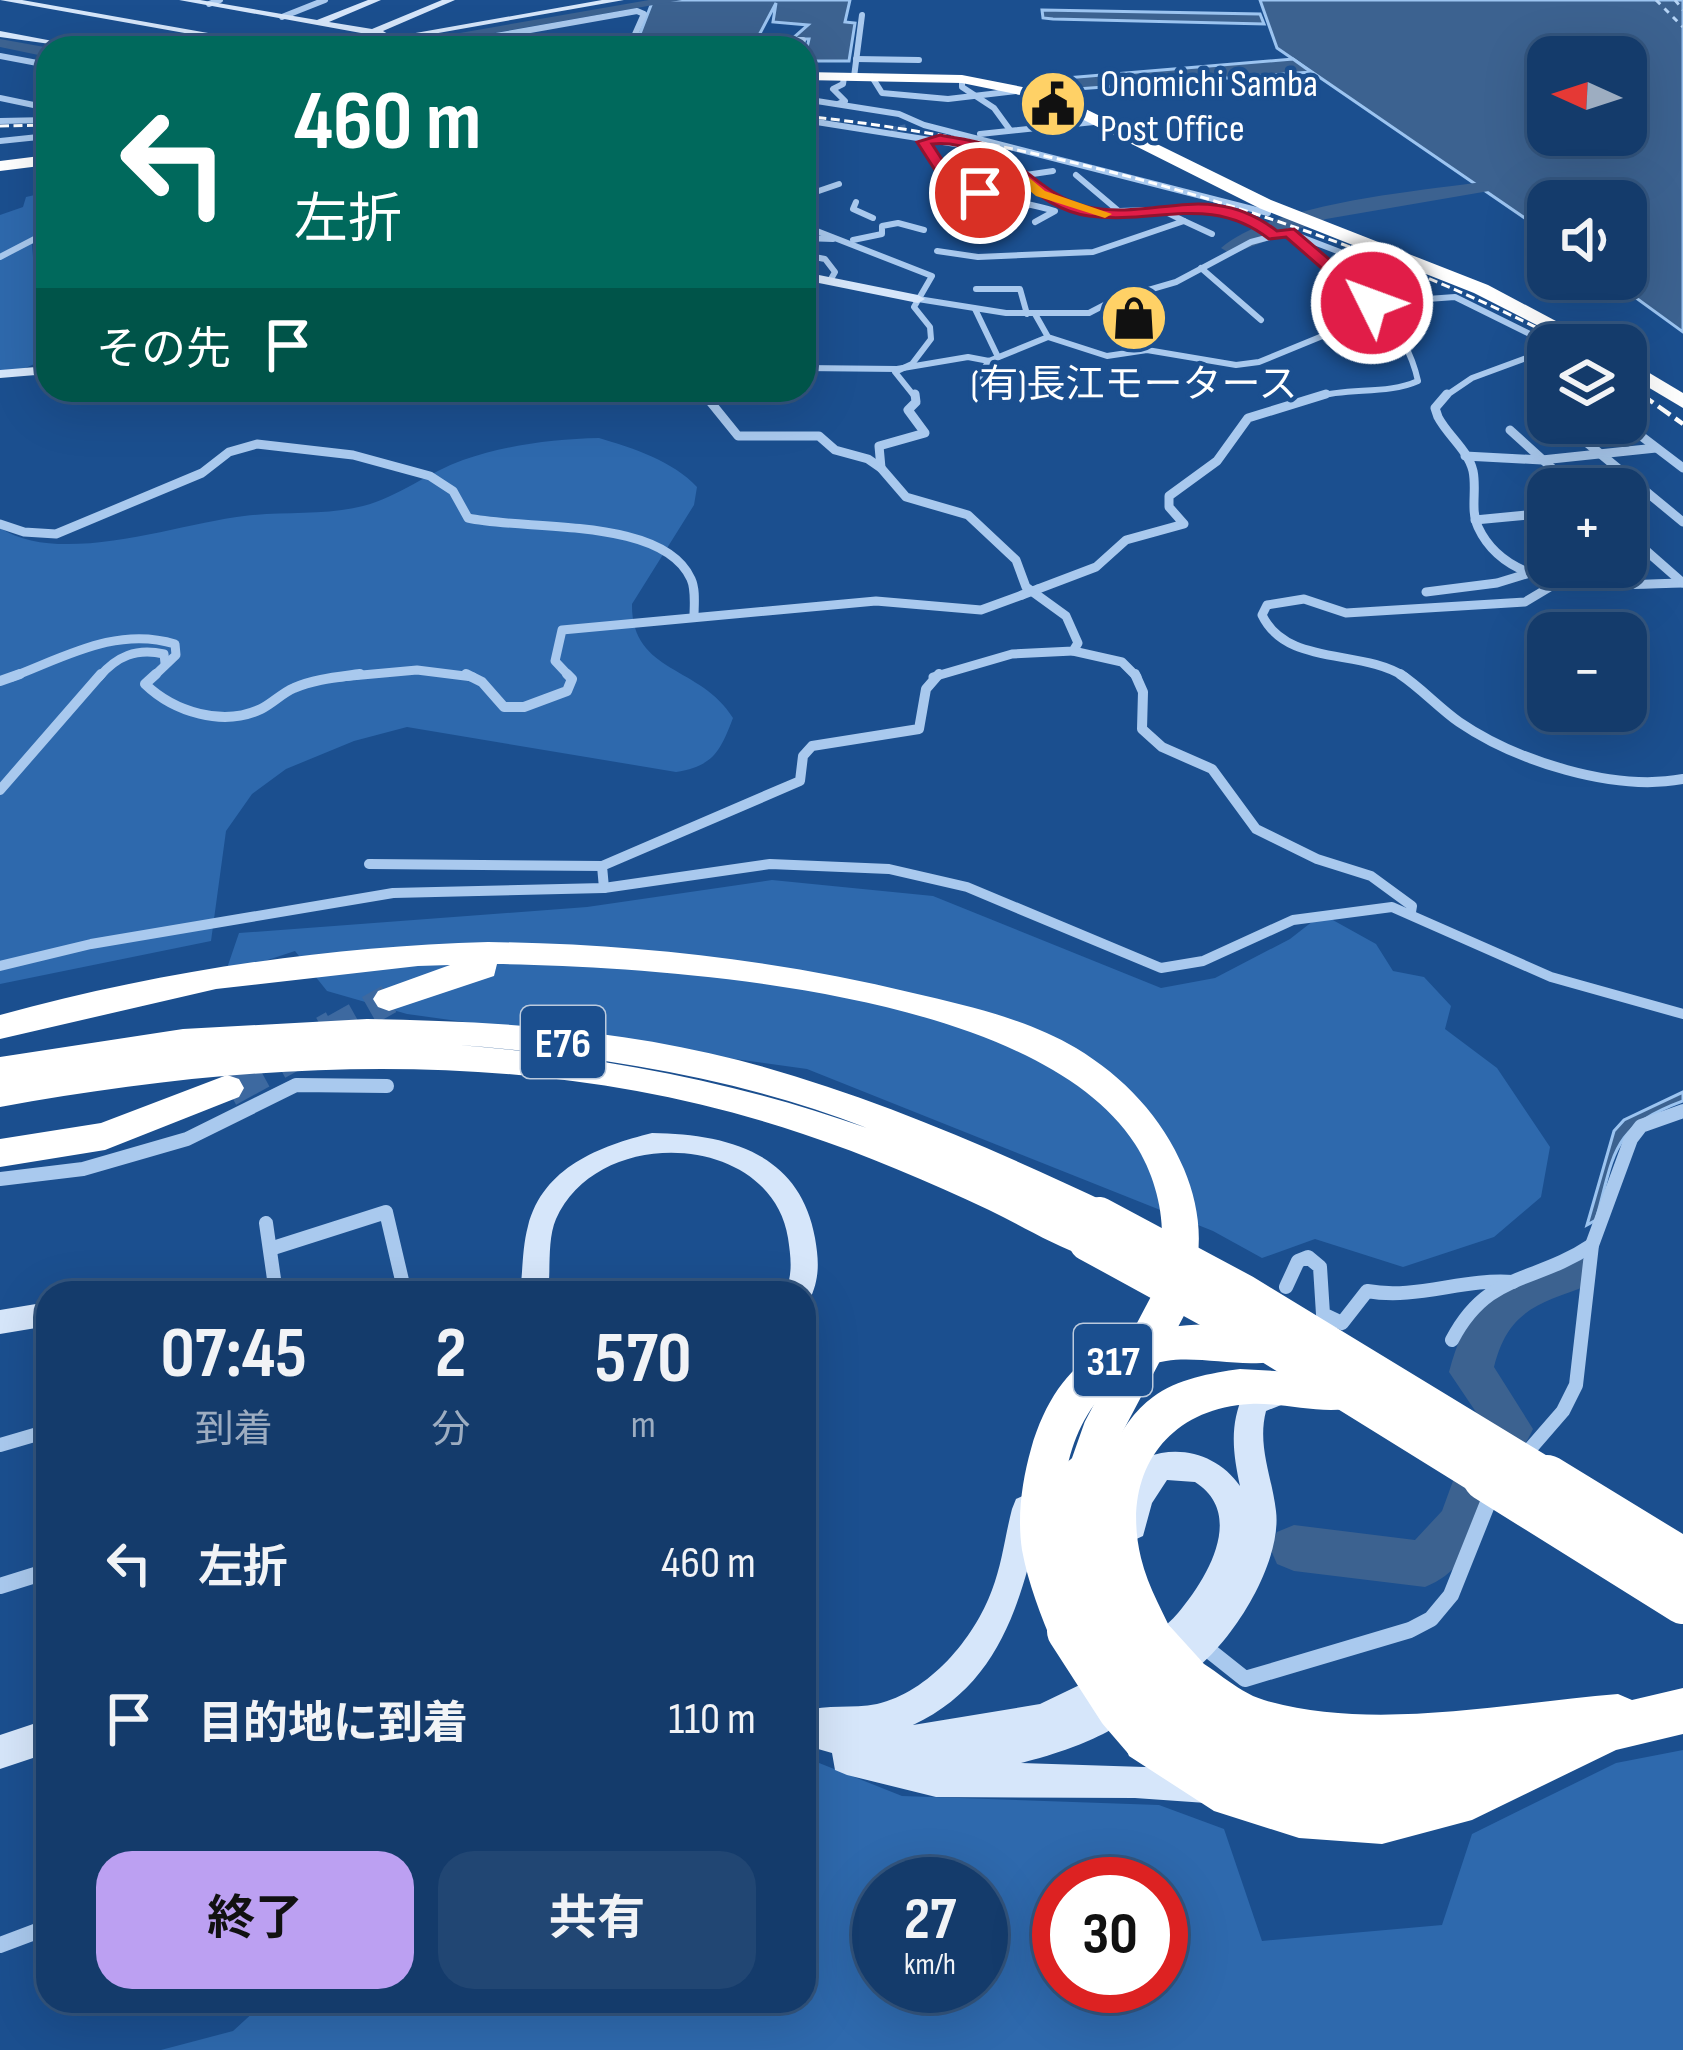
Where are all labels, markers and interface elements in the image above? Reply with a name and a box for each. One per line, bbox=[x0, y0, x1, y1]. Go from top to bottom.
north arrow bbox=[1527, 36, 1647, 156]
map controls bbox=[1527, 36, 1647, 732]
place label: Onomichi Samba Post Office bbox=[1100, 61, 1318, 153]
public building icon: Onomichi Samba Post Office bbox=[1018, 69, 1088, 139]
text: 460 m bbox=[294, 72, 481, 173]
icon: left bbox=[96, 84, 252, 240]
pin bbox=[929, 142, 1031, 244]
icon: arrive bbox=[947, 160, 1013, 226]
button: sound bbox=[1527, 180, 1647, 300]
text: 左折 bbox=[294, 188, 402, 253]
position arrow bbox=[1309, 240, 1435, 366]
shop icon: (有)長江モータース bbox=[1099, 283, 1169, 353]
icon: arrive bbox=[255, 312, 321, 378]
text: その先 bbox=[96, 323, 231, 378]
button: layers bbox=[1527, 324, 1647, 444]
place label: (有)長江モータース bbox=[971, 362, 1297, 409]
button: + bbox=[1527, 468, 1647, 588]
button: − bbox=[1527, 612, 1647, 732]
road number: E76 bbox=[521, 1006, 605, 1078]
text: 07:45 bbox=[160, 1311, 307, 1398]
text: 2 bbox=[435, 1311, 467, 1398]
text: 570 bbox=[595, 1316, 692, 1403]
road number: 317 bbox=[1074, 1324, 1152, 1396]
text: m bbox=[631, 1402, 656, 1449]
text: 到着 bbox=[195, 1407, 273, 1454]
text: 分 bbox=[431, 1407, 470, 1454]
icon: left bbox=[96, 1530, 162, 1596]
text: 460 m bbox=[661, 1536, 756, 1591]
text: 左折 bbox=[198, 1541, 288, 1596]
icon: arrive bbox=[96, 1686, 162, 1752]
text: 110 m bbox=[668, 1692, 756, 1747]
text: 目的地に到着 bbox=[198, 1697, 468, 1752]
button: 終了 bbox=[96, 1851, 414, 1989]
button: 共有 bbox=[438, 1851, 756, 1989]
speed limit sign: 30 bbox=[1032, 1857, 1188, 2013]
text: 27 bbox=[904, 1884, 956, 1956]
text: km/h bbox=[904, 1947, 956, 1983]

